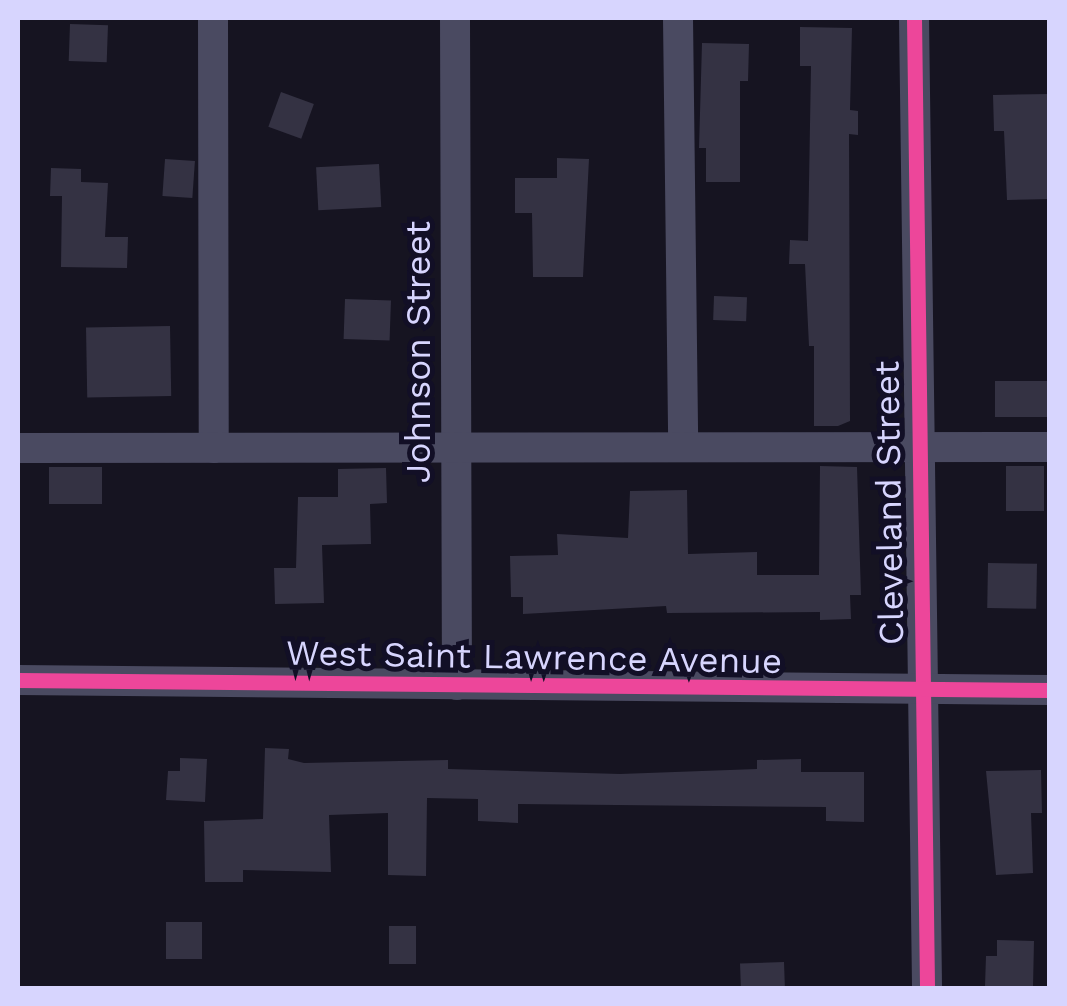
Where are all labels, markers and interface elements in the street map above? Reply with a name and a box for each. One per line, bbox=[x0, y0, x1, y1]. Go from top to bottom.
street label: Johnson Street bbox=[397, 221, 439, 483]
street label: Cleveland Street bbox=[866, 361, 912, 645]
street label: West Saint Lawrence Avenue bbox=[285, 632, 783, 682]

